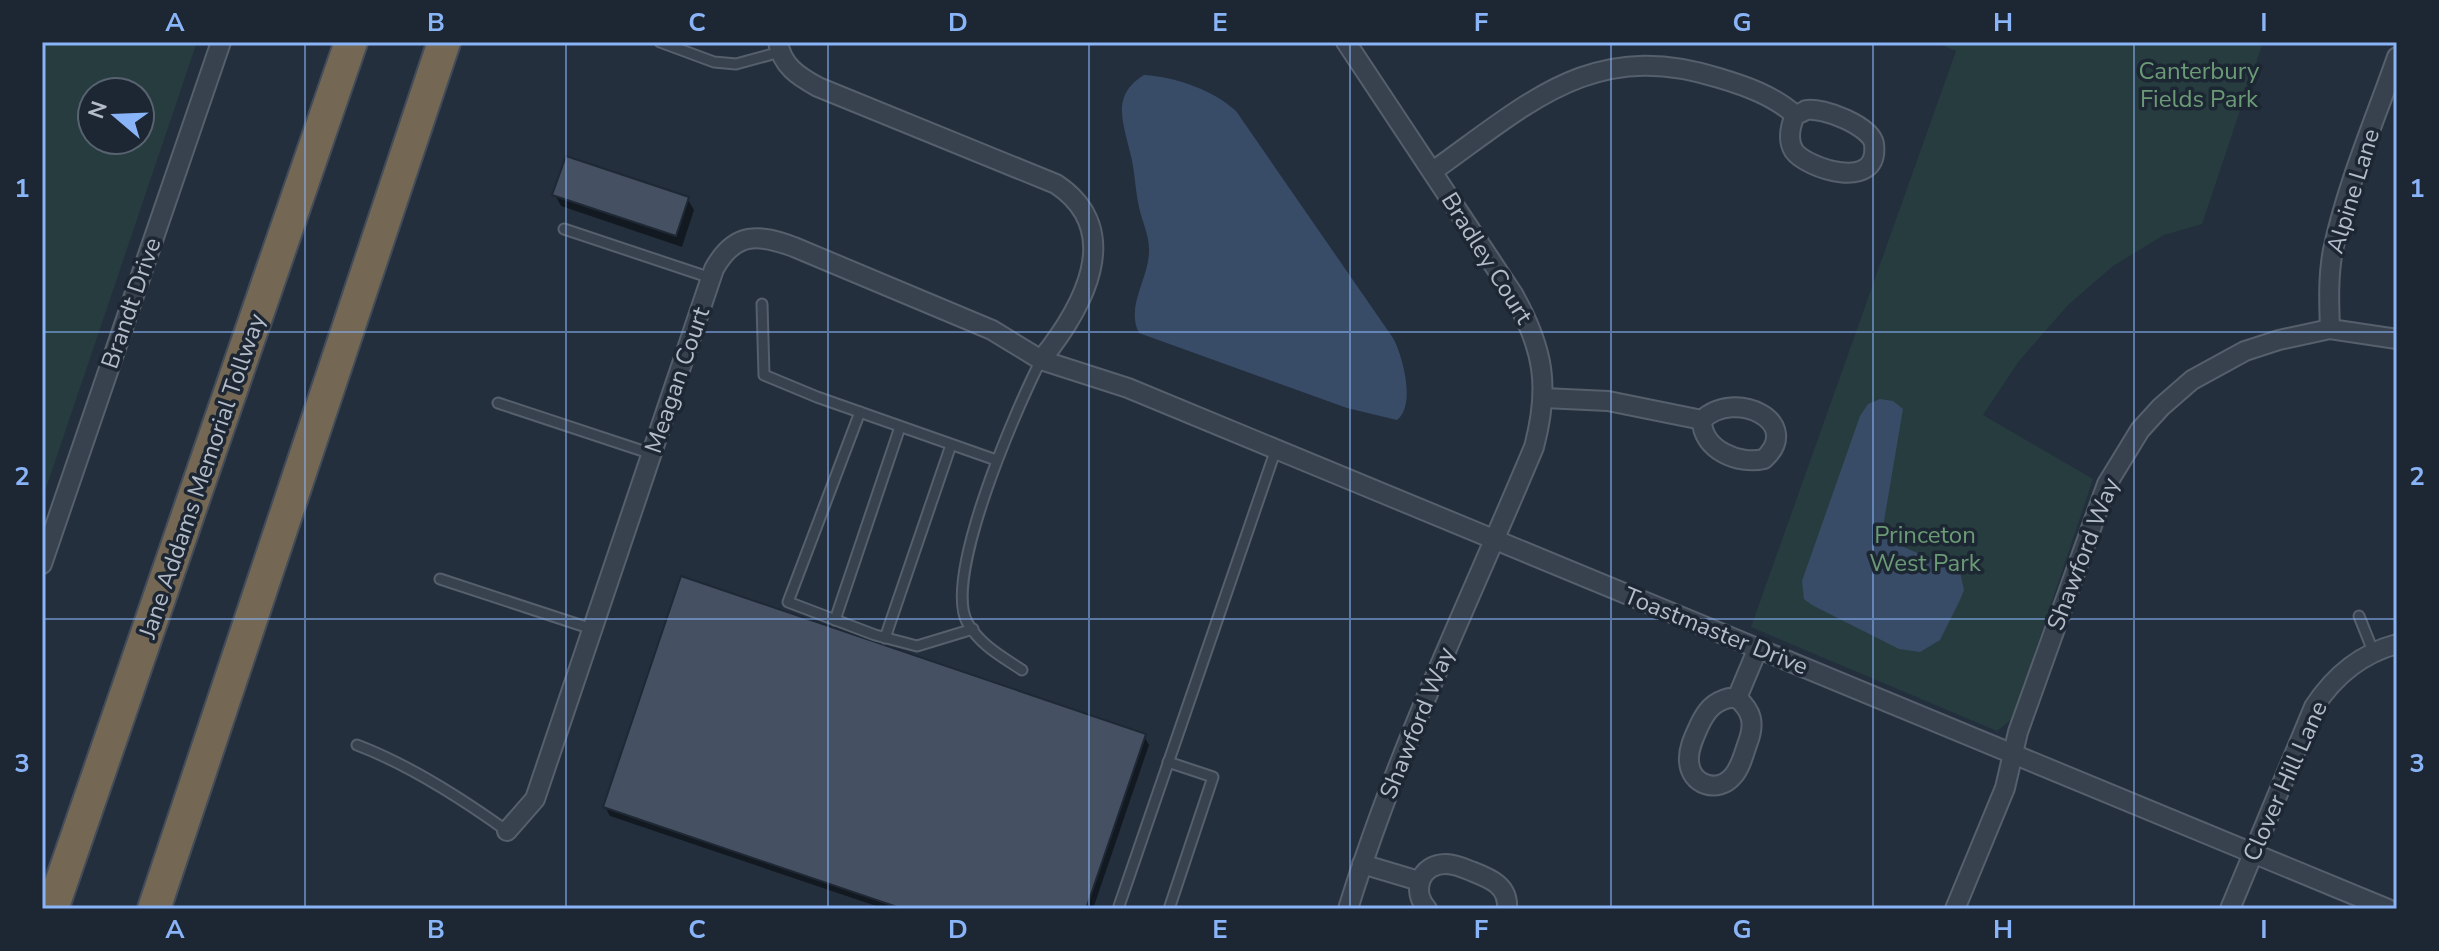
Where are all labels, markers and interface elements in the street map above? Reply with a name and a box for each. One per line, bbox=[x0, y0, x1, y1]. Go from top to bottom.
text: A bbox=[165, 5, 185, 40]
text: B bbox=[427, 5, 445, 40]
text: C bbox=[688, 5, 706, 40]
text: D bbox=[948, 5, 968, 40]
text: E bbox=[1212, 5, 1228, 40]
text: F bbox=[1474, 5, 1488, 40]
text: G bbox=[1732, 5, 1752, 40]
text: H bbox=[1993, 5, 2013, 40]
text: I bbox=[2260, 5, 2268, 40]
park label: Canterbury Fields Park bbox=[2139, 55, 2260, 115]
north arrow bbox=[76, 76, 156, 156]
text: N bbox=[81, 97, 115, 122]
street label: Alpine Lane bbox=[2319, 125, 2387, 257]
text: 1 bbox=[14, 171, 30, 206]
text: 1 bbox=[2409, 171, 2425, 206]
street label: Bradley Court bbox=[1434, 186, 1540, 330]
street label: Brandt Drive bbox=[94, 233, 168, 373]
street label: Meagan Court bbox=[637, 302, 717, 457]
street label: Jane Addams Memorial Tollway bbox=[131, 309, 273, 644]
text: 2 bbox=[14, 459, 30, 494]
text: 2 bbox=[2409, 459, 2425, 494]
street label: Shawford Way bbox=[2039, 473, 2127, 635]
park label: Princeton West Park bbox=[1869, 519, 1982, 579]
street label: Toastmaster Drive bbox=[1619, 579, 1813, 683]
street label: Shawford Way bbox=[1372, 642, 1462, 804]
street label: Clover Hill Lane bbox=[2235, 696, 2335, 866]
text: 3 bbox=[14, 746, 30, 781]
text: 3 bbox=[2409, 746, 2425, 781]
text: A bbox=[165, 912, 185, 947]
text: B bbox=[427, 912, 445, 947]
text: C bbox=[688, 912, 706, 947]
text: D bbox=[948, 912, 968, 947]
text: E bbox=[1212, 912, 1228, 947]
text: F bbox=[1474, 912, 1488, 947]
text: G bbox=[1732, 912, 1752, 947]
text: H bbox=[1993, 912, 2013, 947]
text: I bbox=[2260, 912, 2268, 947]

